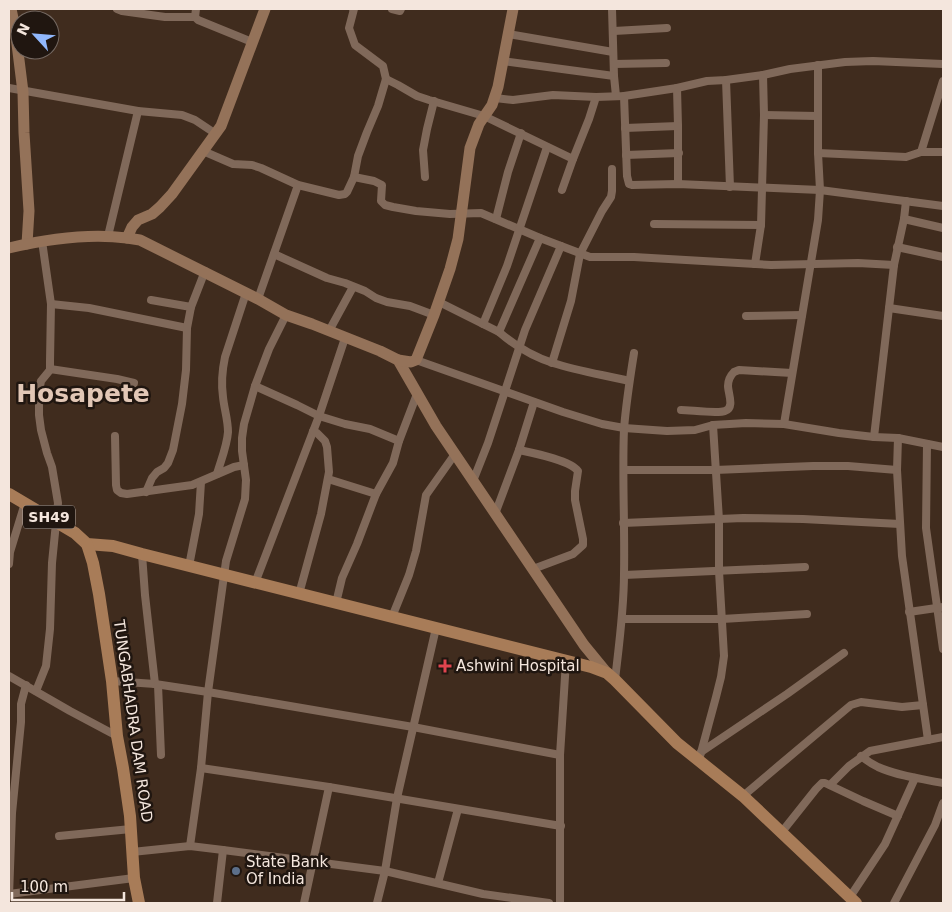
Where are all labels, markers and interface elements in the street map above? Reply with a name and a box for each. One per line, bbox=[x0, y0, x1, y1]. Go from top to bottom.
north arrow bbox=[10, 10, 60, 60]
text: N bbox=[14, 21, 33, 38]
district label: Hosapete bbox=[16, 379, 150, 408]
road number: SH49 bbox=[23, 506, 75, 528]
street label: TUNGABHADRA DAM ROAD bbox=[110, 617, 156, 824]
place label: Ashwini Hospital bbox=[456, 657, 580, 675]
marker: Ashwini Hospital bbox=[438, 659, 452, 673]
place label: State Bank Of India bbox=[246, 853, 328, 888]
marker: State Bank Of India bbox=[230, 865, 242, 877]
scale bar bbox=[12, 870, 125, 902]
text: 100 m bbox=[20, 878, 68, 896]

